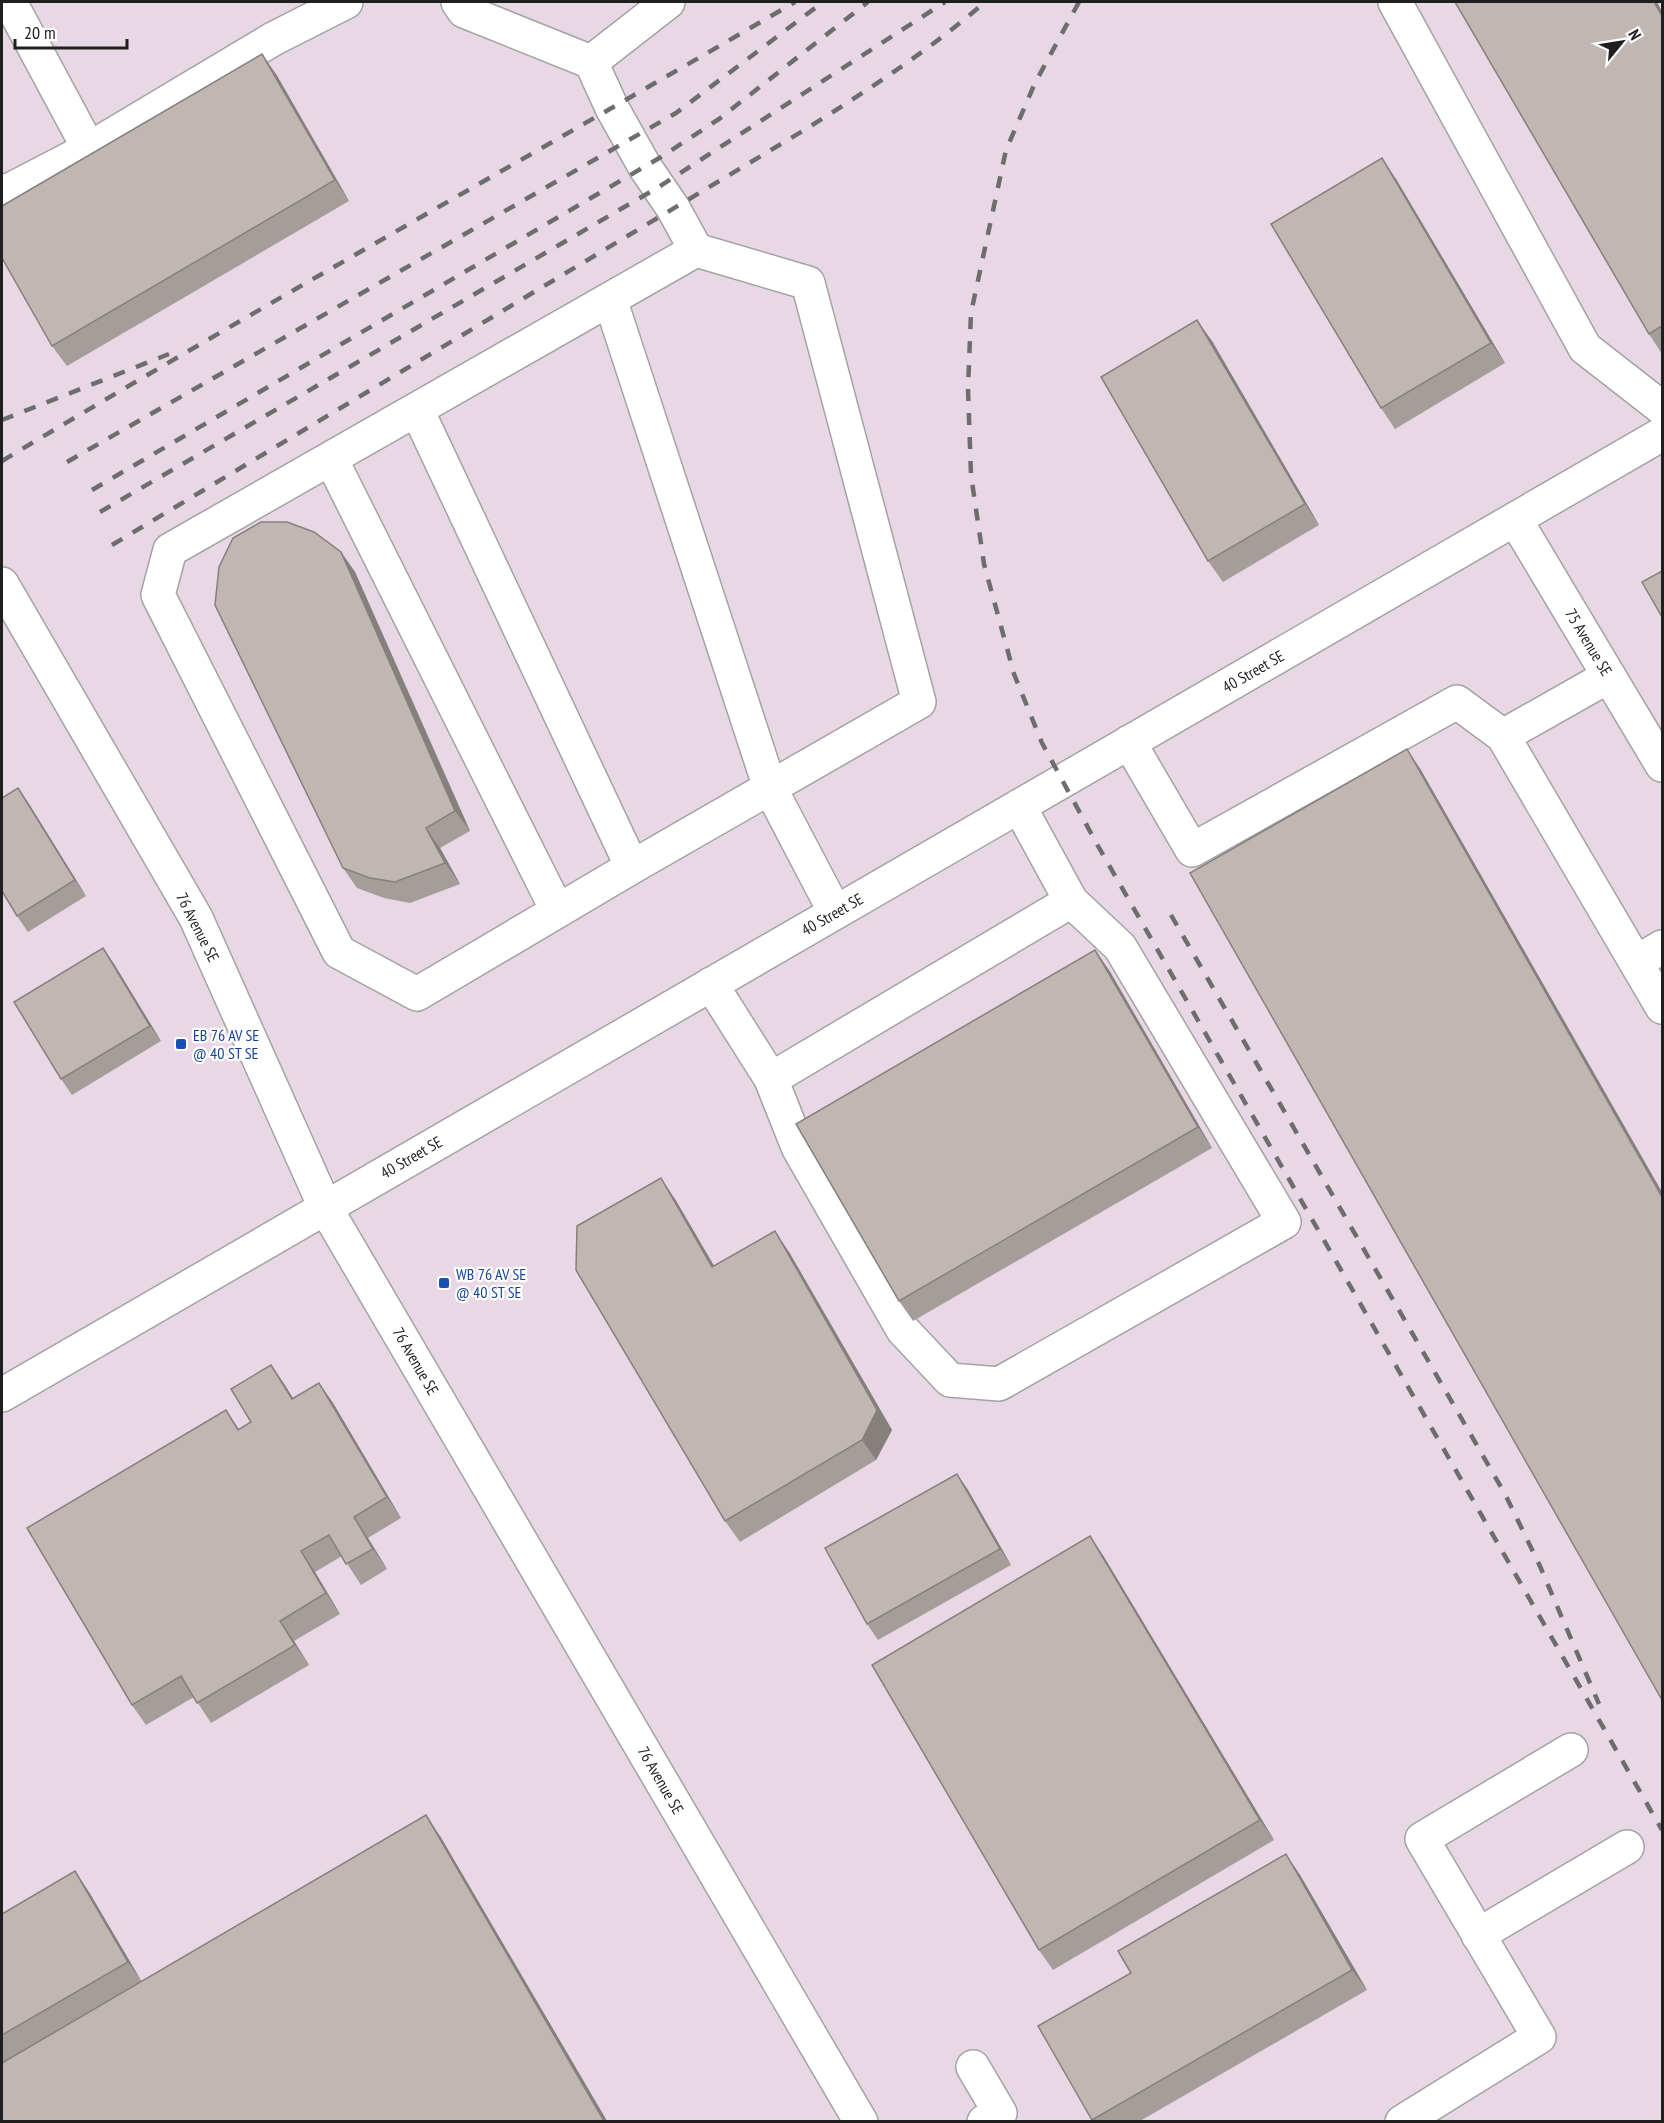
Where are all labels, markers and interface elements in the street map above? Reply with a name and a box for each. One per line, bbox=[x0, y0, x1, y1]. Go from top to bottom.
scale bar bbox=[15, 12, 128, 50]
north arrow bbox=[1592, 12, 1652, 72]
text: 20 m bbox=[24, 21, 56, 44]
text: N bbox=[1624, 26, 1646, 43]
street label: 75 Avenue SE bbox=[1561, 605, 1617, 679]
street label: 40 Street SE bbox=[1219, 645, 1288, 697]
street label: 40 Street SE bbox=[798, 888, 867, 940]
street label: 76 Avenue SE bbox=[172, 889, 224, 965]
place label: EB 76 AV SE @ 40 ST SE bbox=[193, 1025, 259, 1063]
marker: EB 76 AV SE @ 40 ST SE bbox=[174, 1037, 188, 1051]
street label: 40 Street SE bbox=[377, 1131, 446, 1183]
place label: WB 76 AV SE @ 40 ST SE bbox=[456, 1264, 526, 1302]
marker: WB 76 AV SE @ 40 ST SE bbox=[437, 1276, 451, 1290]
street label: 76 Avenue SE bbox=[389, 1324, 443, 1399]
street label: 76 Avenue SE bbox=[634, 1743, 688, 1818]

